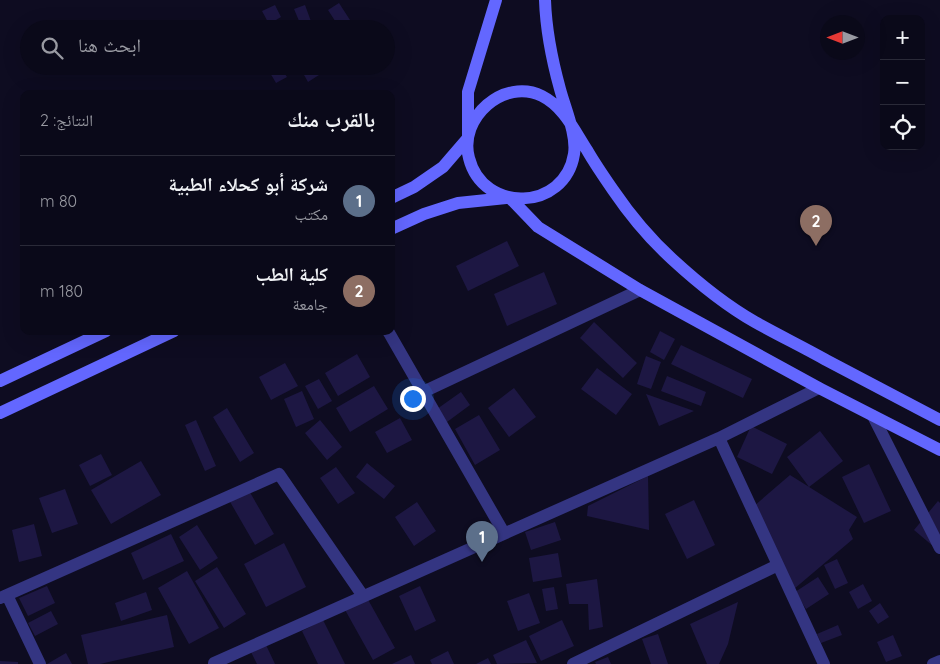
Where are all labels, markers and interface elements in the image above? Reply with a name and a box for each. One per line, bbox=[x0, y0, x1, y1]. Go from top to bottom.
north arrow bbox=[820, 15, 865, 60]
map controls bbox=[880, 15, 925, 150]
button: + bbox=[880, 15, 925, 60]
search box bbox=[20, 20, 395, 75]
text: ابحث هنا bbox=[78, 33, 141, 57]
icon: search bbox=[38, 34, 66, 62]
button: − bbox=[880, 60, 925, 105]
button: locate bbox=[880, 105, 925, 150]
text: بالقرب منك bbox=[287, 106, 375, 132]
text: النتائج: 2 bbox=[40, 110, 93, 130]
text: شركة أبو كحلاء الطبية bbox=[168, 172, 328, 196]
text: 80 m bbox=[40, 191, 77, 211]
text: 1 bbox=[356, 191, 362, 211]
text: مكتب bbox=[295, 204, 328, 224]
pin: 2 bbox=[800, 205, 832, 246]
text: كلية الطب bbox=[255, 262, 328, 286]
text: 180 m bbox=[40, 281, 83, 301]
text: 2 bbox=[354, 281, 364, 301]
text: جامعة bbox=[293, 294, 328, 314]
your location bbox=[400, 386, 426, 412]
pin: 1 bbox=[466, 521, 498, 562]

